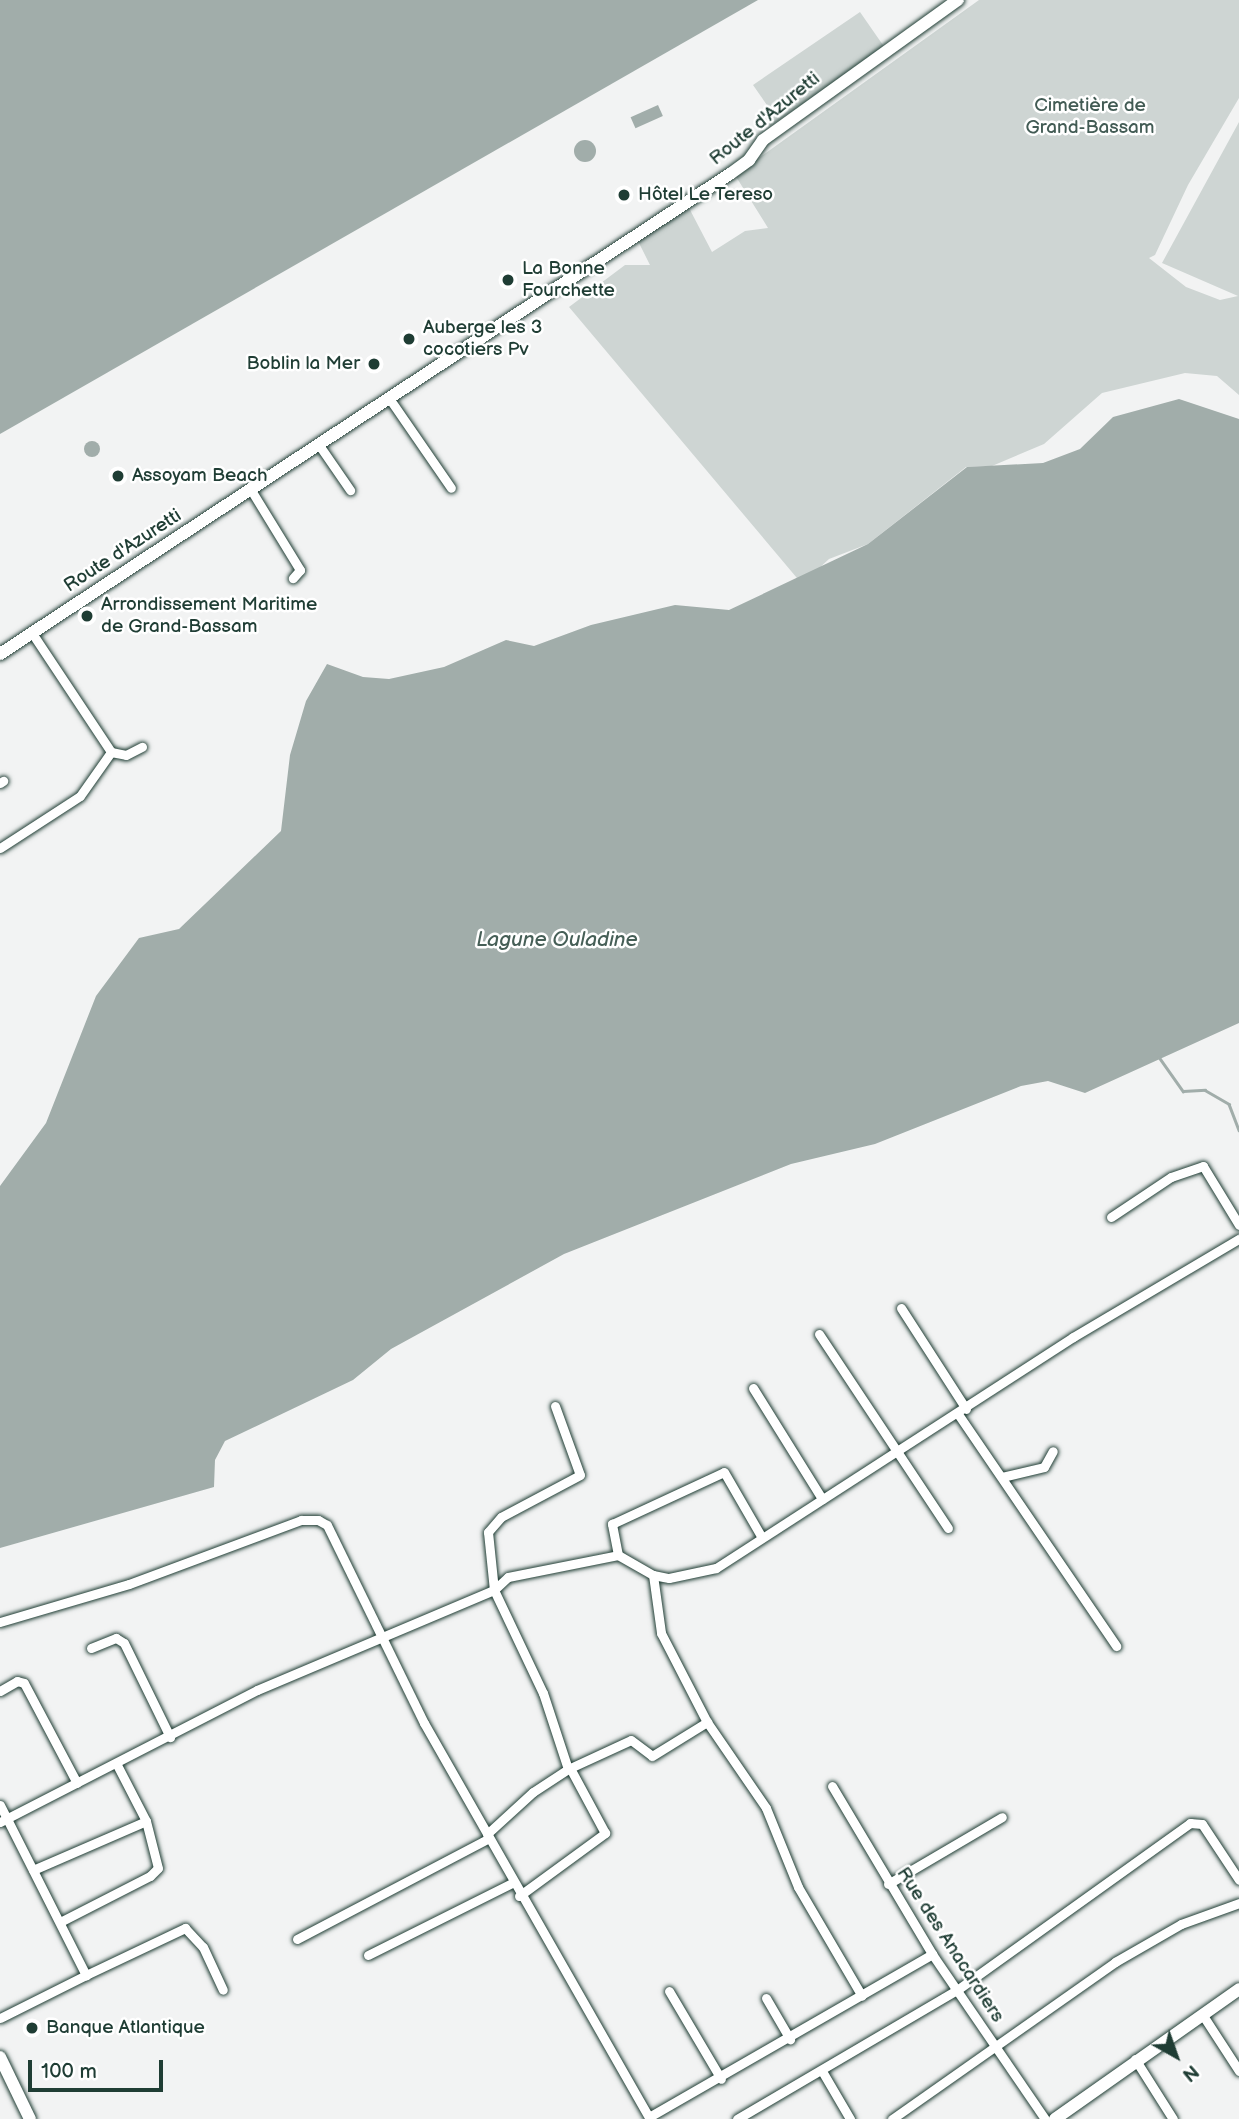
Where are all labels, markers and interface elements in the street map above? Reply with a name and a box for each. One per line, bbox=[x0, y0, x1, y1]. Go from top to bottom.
street label: Route d'Azuretti bbox=[705, 68, 825, 170]
park label: Cimetière de Grand-Bassam bbox=[1025, 95, 1155, 139]
place label: Hôtel Le Tereso bbox=[638, 184, 774, 206]
marker: Hôtel Le Tereso bbox=[616, 187, 632, 203]
place label: La Bonne Fourchette bbox=[522, 258, 615, 302]
marker: La Bonne Fourchette bbox=[500, 272, 516, 288]
place label: Auberge les 3 cocotiers Pv bbox=[423, 317, 542, 361]
marker: Auberge les 3 cocotiers Pv bbox=[401, 331, 417, 347]
place label: Boblin la Mer bbox=[246, 353, 360, 375]
marker: Boblin la Mer bbox=[366, 356, 382, 372]
place label: Assoyam Beach bbox=[132, 465, 268, 487]
marker: Assoyam Beach bbox=[110, 468, 126, 484]
street label: Route d'Azuretti bbox=[60, 505, 186, 597]
place label: Arrondissement Maritime de Grand-Bassam bbox=[101, 594, 317, 638]
marker: Arrondissement Maritime de Grand-Bassam bbox=[79, 608, 95, 624]
water label: Lagune Ouladine bbox=[476, 927, 638, 953]
street label: Rue des Anacardiers bbox=[891, 1863, 1009, 2027]
place label: Banque Atlantique bbox=[46, 2017, 205, 2039]
marker: Banque Atlantique bbox=[24, 2020, 40, 2036]
north arrow bbox=[1141, 2021, 1211, 2091]
scale bar bbox=[32, 2046, 166, 2090]
text: 100 m bbox=[41, 2059, 97, 2084]
text: N bbox=[1177, 2059, 1203, 2086]

